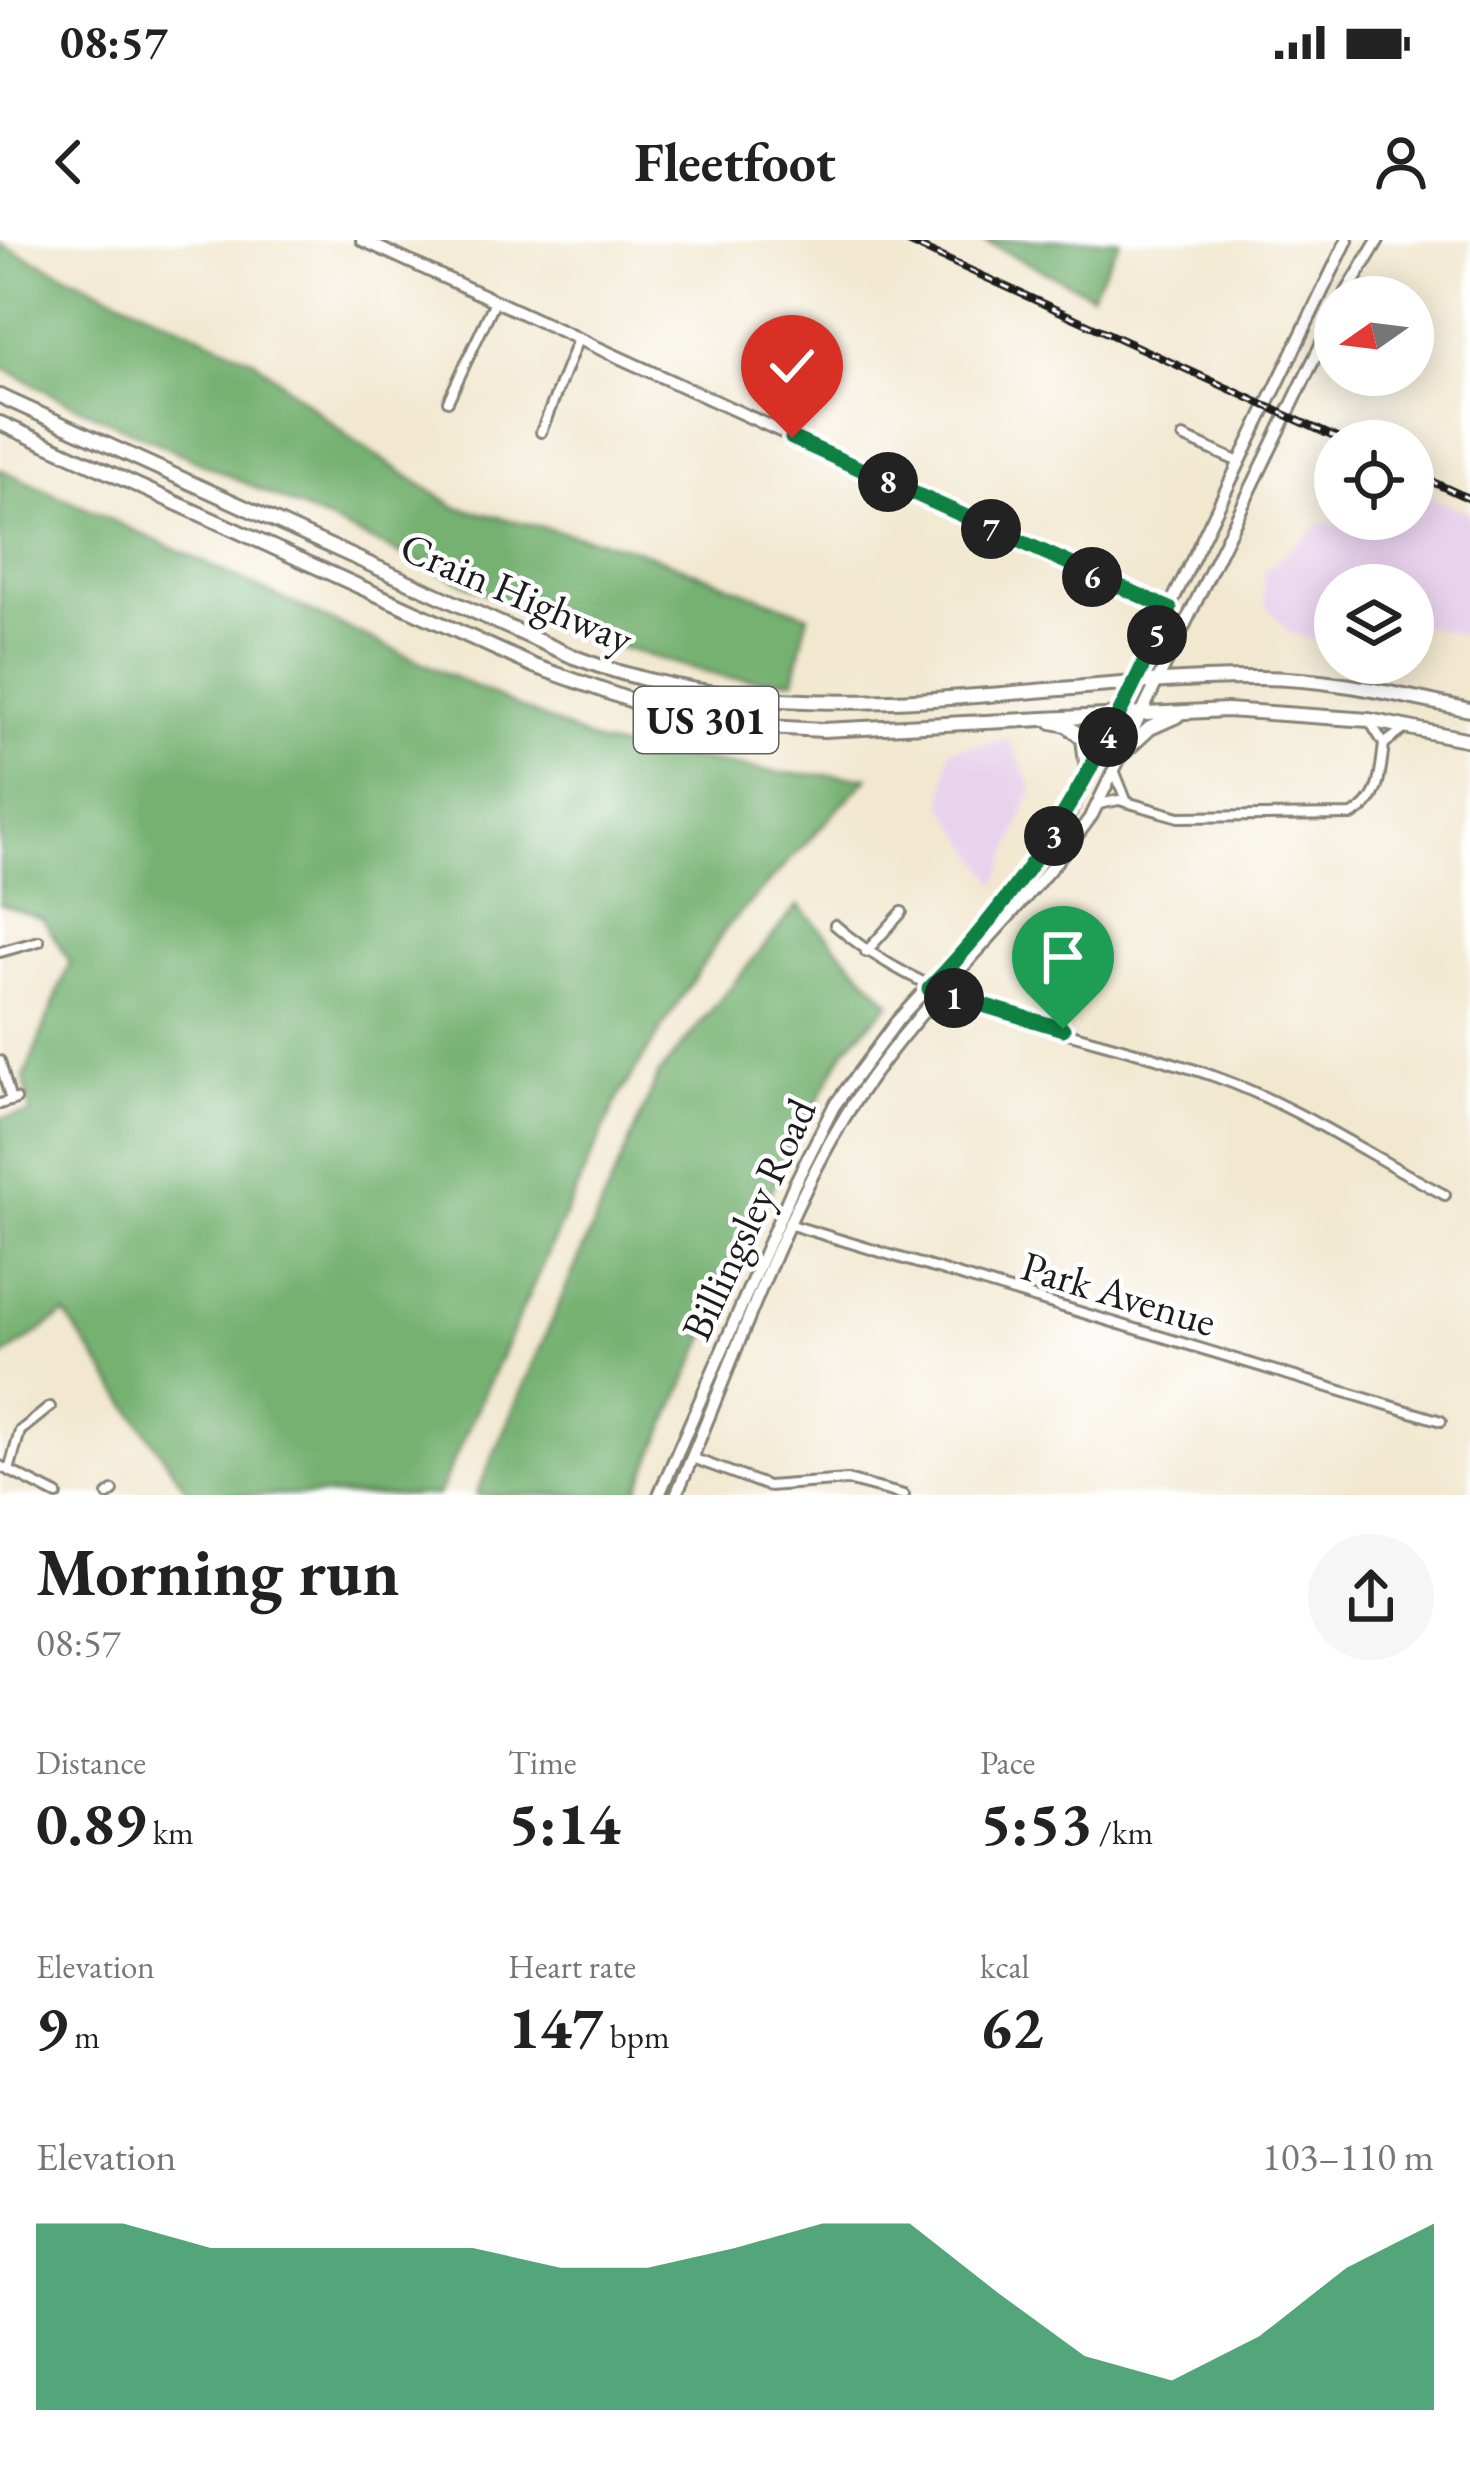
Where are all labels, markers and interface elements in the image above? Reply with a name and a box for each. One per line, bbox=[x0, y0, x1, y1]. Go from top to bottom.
text: 08:57 bbox=[60, 13, 168, 71]
text: Fleetfoot bbox=[634, 127, 836, 197]
icon: back bbox=[36, 129, 102, 195]
icon: person bbox=[1368, 129, 1434, 195]
north arrow bbox=[1314, 276, 1434, 396]
map controls bbox=[1314, 276, 1434, 684]
pin bbox=[741, 315, 843, 438]
icon: check bbox=[759, 333, 825, 399]
button: locate bbox=[1314, 420, 1434, 540]
pin: 8 bbox=[858, 452, 918, 512]
text: 8 bbox=[879, 460, 897, 503]
pin: 7 bbox=[961, 499, 1021, 559]
text: 7 bbox=[982, 507, 1000, 550]
street label: Crain Highway bbox=[392, 519, 642, 666]
pin: 6 bbox=[1062, 547, 1122, 607]
text: 6 bbox=[1083, 555, 1101, 598]
button: layers bbox=[1314, 564, 1434, 684]
pin: 5 bbox=[1127, 605, 1187, 665]
text: 5 bbox=[1148, 613, 1166, 656]
road number: US 301 bbox=[634, 687, 778, 753]
pin: 4 bbox=[1078, 707, 1138, 767]
text: 4 bbox=[1099, 715, 1117, 758]
pin: 3 bbox=[1024, 806, 1084, 866]
text: 3 bbox=[1045, 814, 1063, 857]
pin bbox=[1012, 906, 1114, 1029]
icon: arrive bbox=[1030, 924, 1096, 990]
pin: 1 bbox=[924, 968, 984, 1028]
text: 1 bbox=[945, 976, 963, 1019]
street label: Billingsley Road bbox=[668, 1089, 829, 1349]
street label: Park Avenue bbox=[1015, 1238, 1223, 1349]
text: Morning run bbox=[36, 1529, 400, 1615]
button: share bbox=[1308, 1534, 1434, 1660]
text: 08:57 bbox=[36, 1617, 121, 1668]
text: Distance bbox=[36, 1741, 146, 1784]
text: Time bbox=[508, 1741, 577, 1784]
text: Pace bbox=[980, 1741, 1035, 1784]
text: 0.89 bbox=[36, 1784, 146, 1862]
text: 5:14 bbox=[508, 1784, 620, 1862]
text: 5:53 bbox=[980, 1784, 1092, 1862]
text: km bbox=[146, 1811, 194, 1854]
text: /km bbox=[1092, 1811, 1153, 1854]
text: Elevation bbox=[36, 1945, 155, 1988]
text: Heart rate bbox=[508, 1945, 636, 1988]
text: kcal bbox=[980, 1945, 1030, 1988]
text: 9 bbox=[36, 1988, 68, 2066]
text: 147 bbox=[508, 1988, 603, 2066]
text: 62 bbox=[980, 1988, 1043, 2066]
text: m bbox=[68, 2015, 100, 2058]
text: bpm bbox=[603, 2015, 670, 2058]
text: Elevation bbox=[36, 2131, 176, 2182]
text: 103–110 m bbox=[1262, 2131, 1434, 2182]

